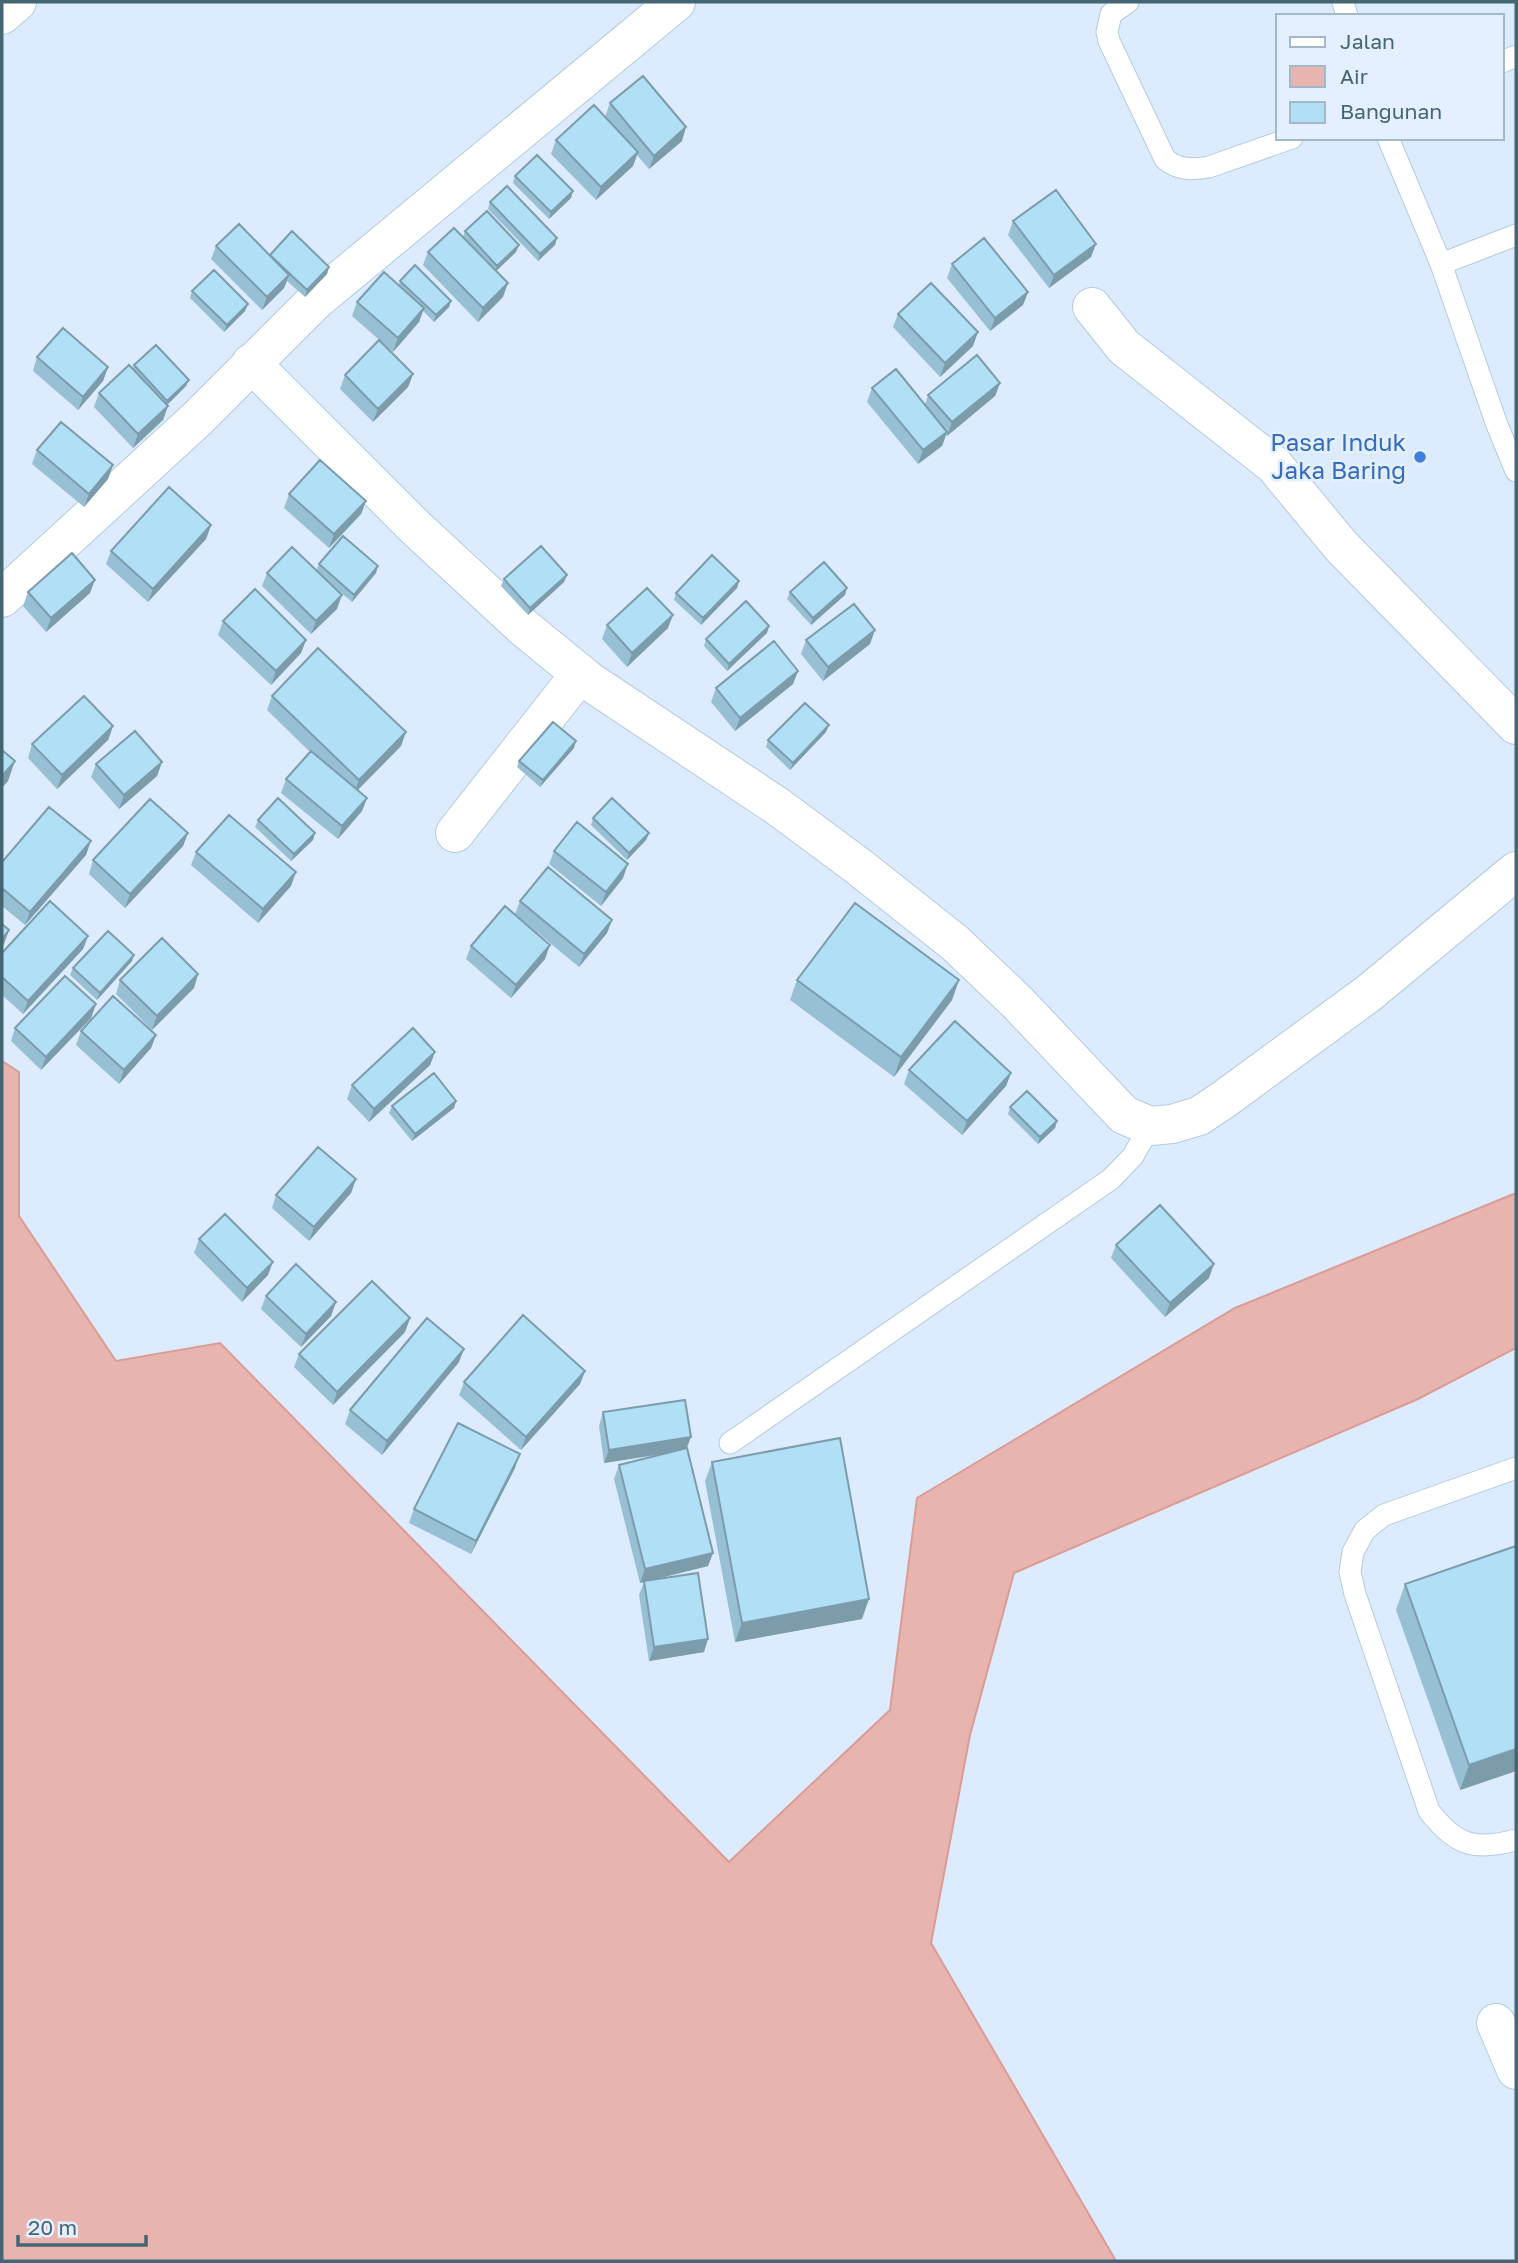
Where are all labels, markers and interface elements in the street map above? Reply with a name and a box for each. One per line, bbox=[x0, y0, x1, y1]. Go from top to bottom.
legend bbox=[1276, 14, 1504, 140]
text: Jalan bbox=[1340, 28, 1395, 54]
text: Air bbox=[1340, 63, 1368, 89]
text: Bangunan bbox=[1340, 98, 1442, 124]
place label: Pasar Induk Jaka Baring bbox=[1270, 427, 1406, 484]
marker: Pasar Induk Jaka Baring bbox=[1412, 449, 1428, 465]
scale bar bbox=[18, 2204, 145, 2248]
text: 20 m bbox=[28, 2214, 77, 2240]

